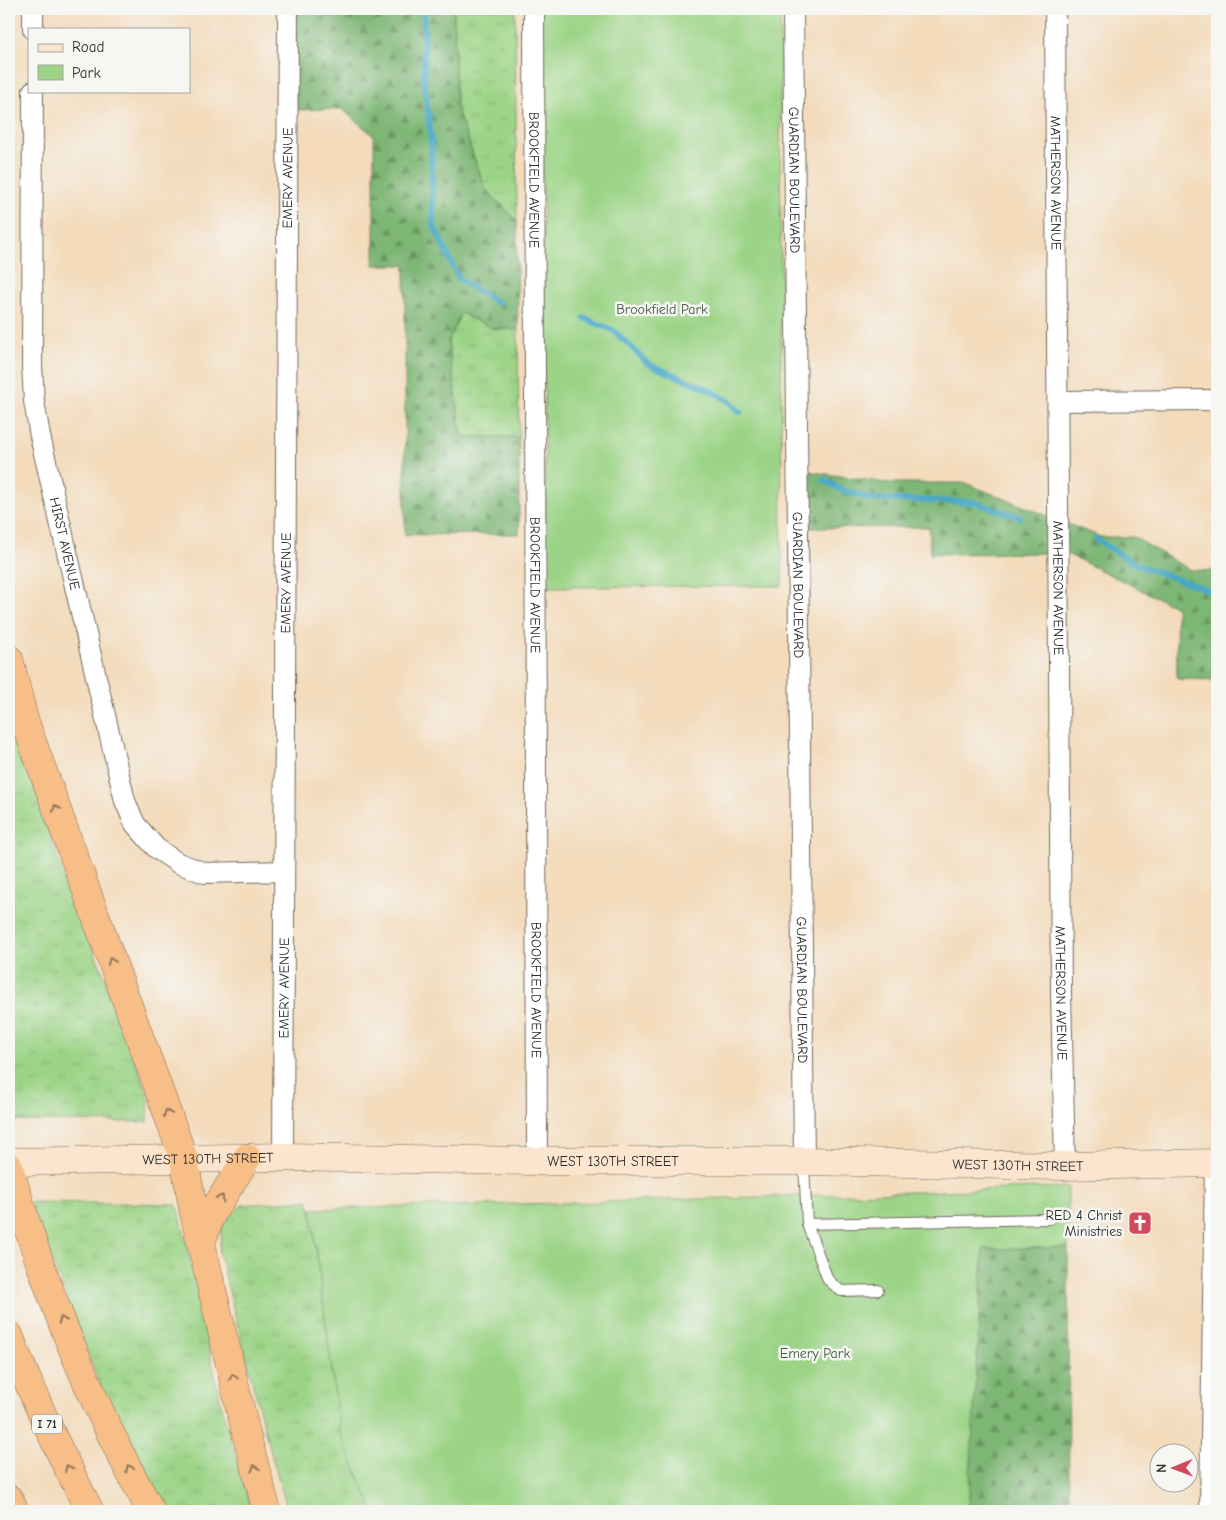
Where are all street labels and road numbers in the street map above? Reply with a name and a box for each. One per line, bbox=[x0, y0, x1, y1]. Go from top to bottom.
street label: GUARDIAN BOULEVARD bbox=[785, 107, 804, 254]
street label: BROOKFIELD AVENUE bbox=[526, 112, 543, 248]
street label: MATHERSON AVENUE bbox=[1047, 116, 1065, 250]
street label: EMERY AVENUE bbox=[279, 128, 296, 228]
street label: HIRST AVENUE bbox=[46, 496, 84, 592]
street label: GUARDIAN BOULEVARD bbox=[789, 512, 808, 659]
street label: BROOKFIELD AVENUE bbox=[527, 517, 544, 653]
street label: MATHERSON AVENUE bbox=[1050, 521, 1067, 655]
street label: EMERY AVENUE bbox=[277, 533, 294, 633]
street label: GUARDIAN BOULEVARD bbox=[793, 917, 812, 1064]
street label: BROOKFIELD AVENUE bbox=[528, 922, 545, 1058]
street label: MATHERSON AVENUE bbox=[1052, 926, 1071, 1060]
street label: EMERY AVENUE bbox=[275, 938, 292, 1038]
street label: WEST 130TH STREET bbox=[142, 1149, 274, 1168]
street label: WEST 130TH STREET bbox=[547, 1153, 679, 1170]
street label: WEST 130TH STREET bbox=[952, 1155, 1084, 1175]
road number: I 71 bbox=[32, 1415, 62, 1434]

